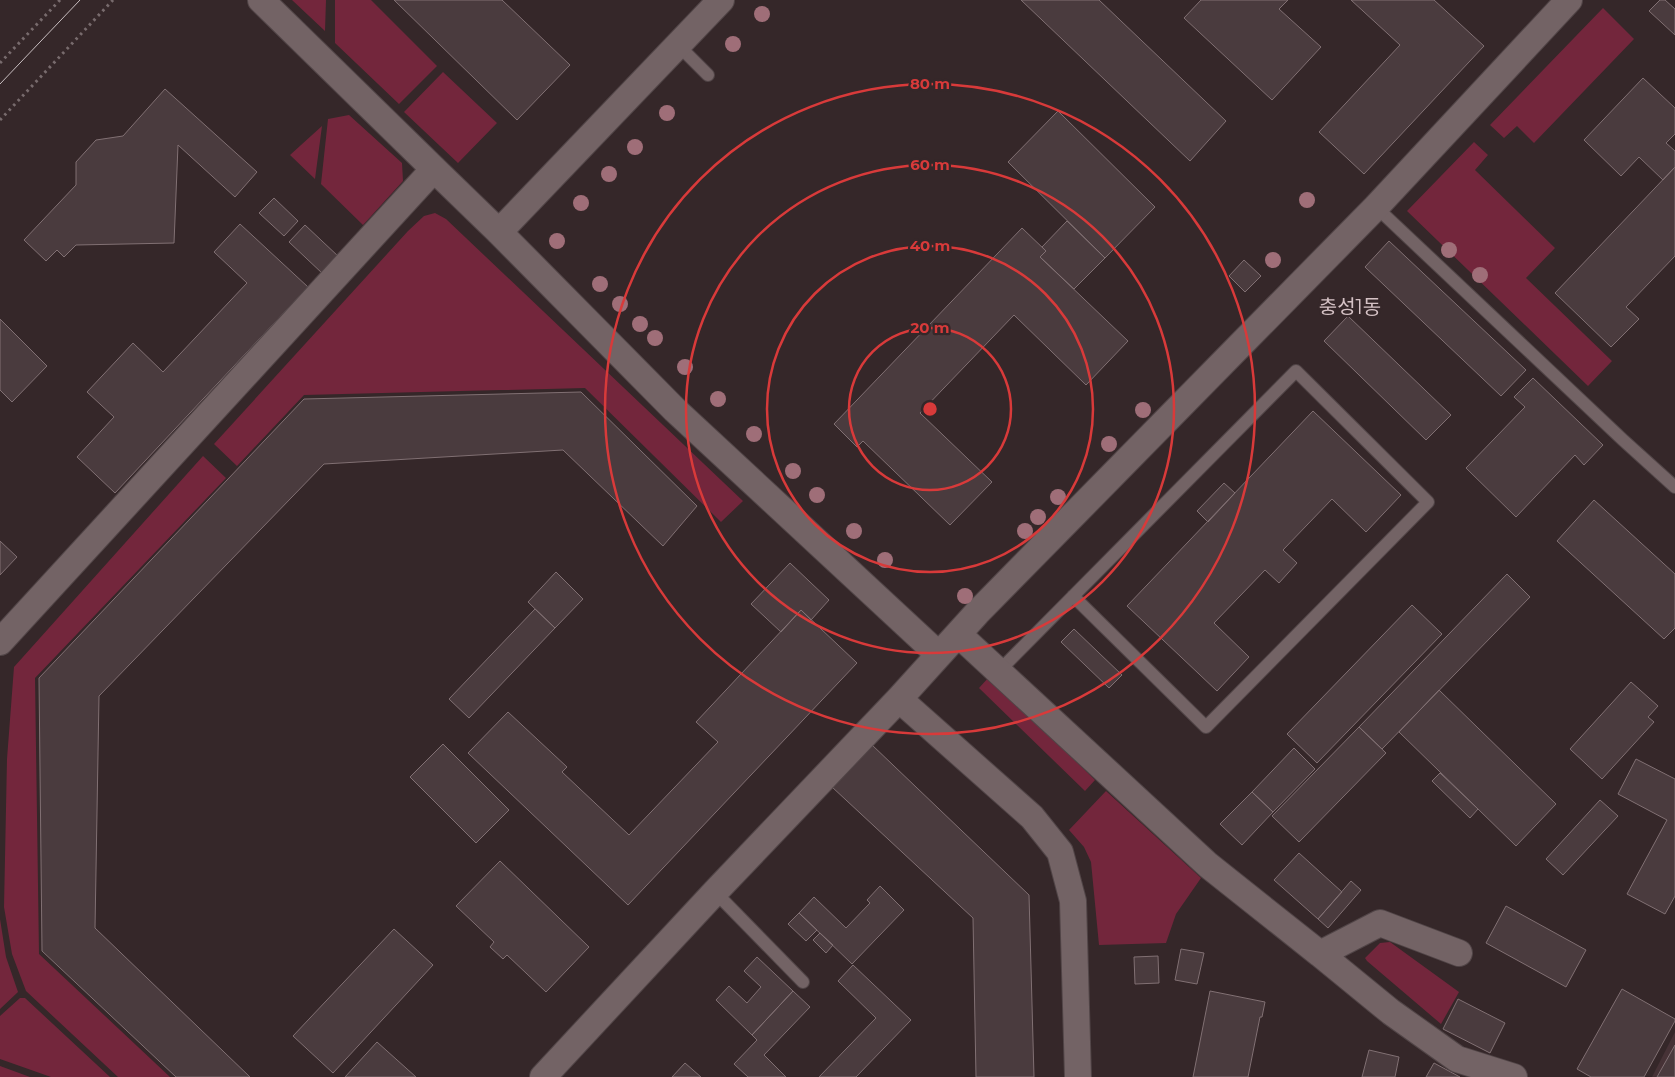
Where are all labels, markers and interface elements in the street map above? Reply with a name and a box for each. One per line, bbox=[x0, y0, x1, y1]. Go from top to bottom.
text: 80 m bbox=[910, 74, 950, 93]
text: 60 m bbox=[910, 155, 950, 174]
text: 40 m bbox=[910, 236, 950, 255]
district label: 충성1동 bbox=[1319, 295, 1381, 319]
text: 20 m bbox=[910, 318, 950, 337]
centre of rings bbox=[921, 400, 939, 418]

